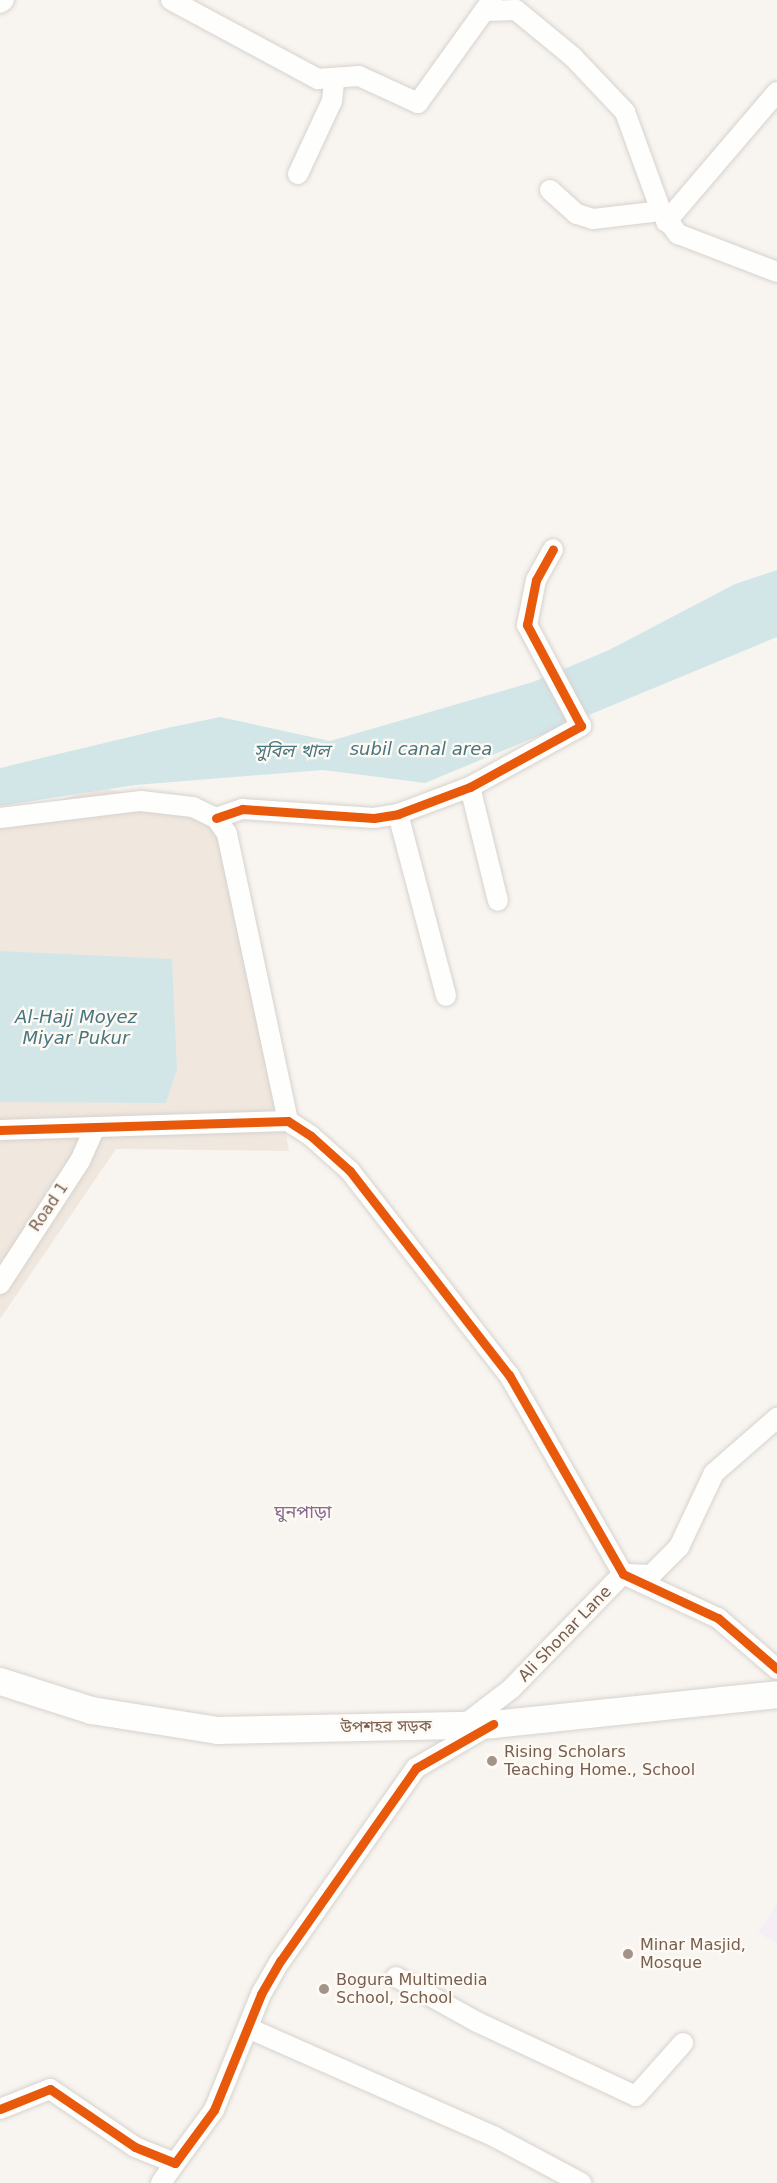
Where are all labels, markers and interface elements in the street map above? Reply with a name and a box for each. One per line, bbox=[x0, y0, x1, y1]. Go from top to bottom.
water label: subil canal area bbox=[350, 738, 492, 760]
water label: সুবিল খাল bbox=[254, 740, 330, 762]
water label: Al-Hajj Moyez Miyar Pukur bbox=[15, 1007, 137, 1050]
street label: Road 1 bbox=[26, 1179, 72, 1235]
district label: ঘুনপাড়া bbox=[274, 1501, 332, 1523]
street label: Ali Shonar Lane bbox=[515, 1582, 615, 1686]
street label: উপশহর সড়ক bbox=[340, 1717, 432, 1737]
place label: Rising Scholars Teaching Home., School bbox=[504, 1742, 695, 1780]
marker: Rising Scholars Teaching Home., School bbox=[485, 1754, 499, 1768]
place label: Minar Masjid, Mosque bbox=[640, 1935, 746, 1973]
marker: Minar Masjid, Mosque bbox=[621, 1947, 635, 1961]
place label: Bogura Multimedia School, School bbox=[336, 1970, 487, 2008]
marker: Bogura Multimedia School, School bbox=[317, 1982, 331, 1996]

